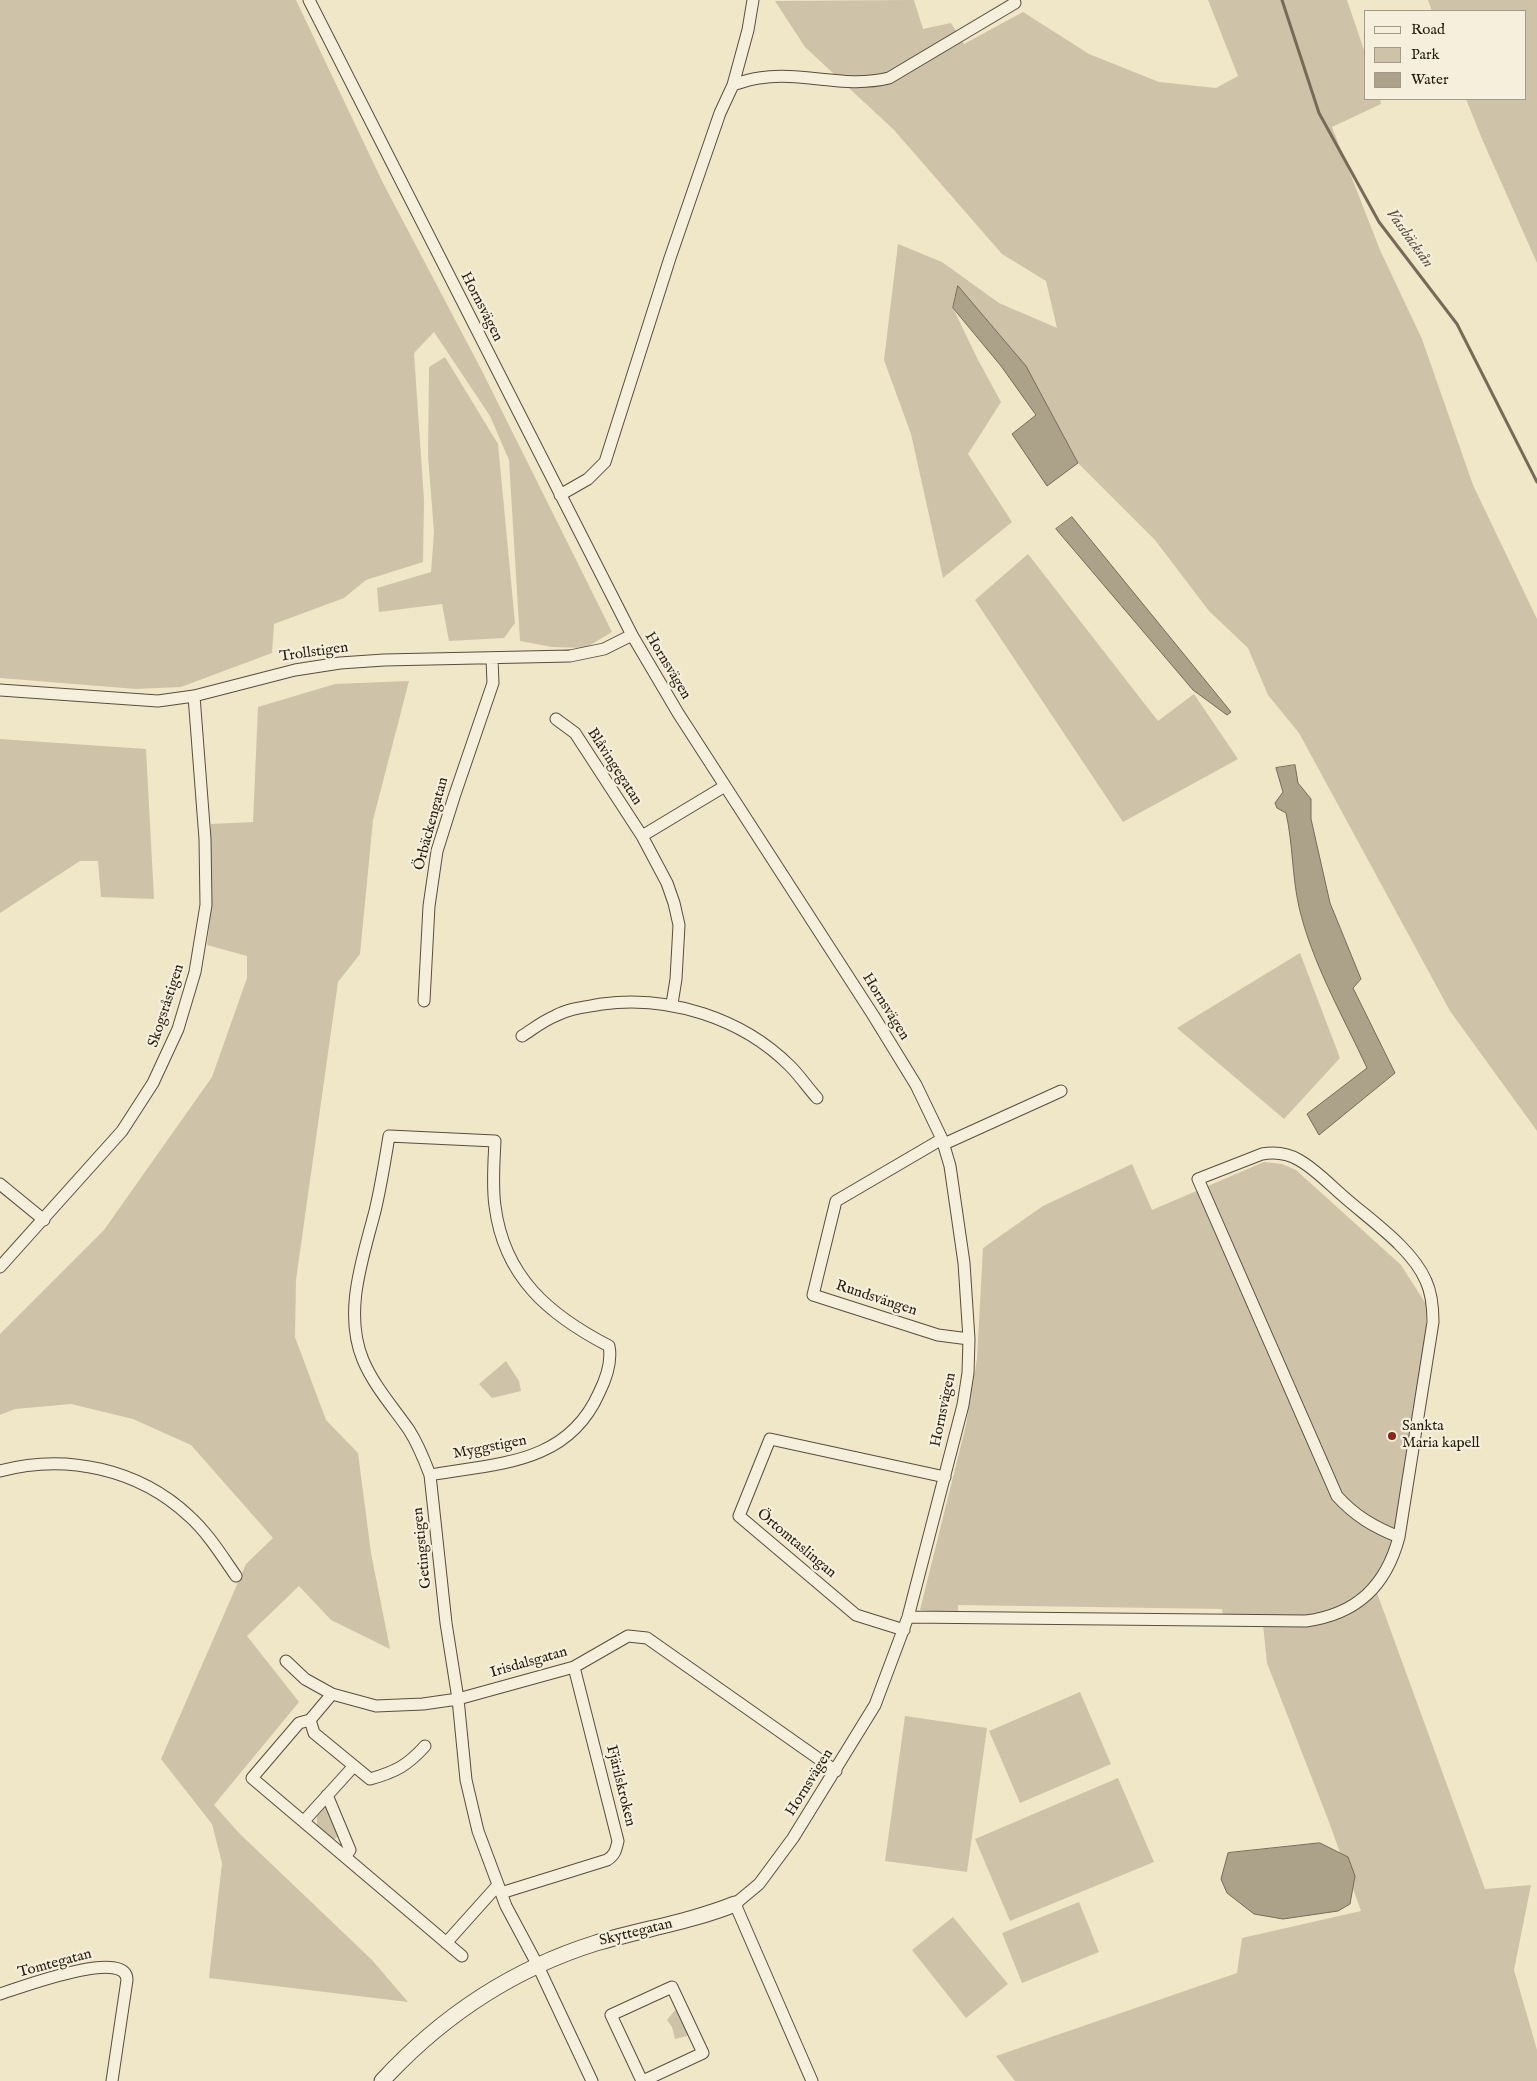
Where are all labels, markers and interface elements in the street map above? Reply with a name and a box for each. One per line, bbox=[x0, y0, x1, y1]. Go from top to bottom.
legend bbox=[1364, 10, 1527, 100]
text: Road bbox=[1411, 20, 1445, 39]
text: Park bbox=[1411, 45, 1440, 64]
text: Water bbox=[1411, 70, 1448, 89]
water label: Vassbäcksån bbox=[1381, 206, 1437, 272]
street label: Hornsvägen bbox=[456, 269, 506, 345]
street label: Hornsvägen bbox=[640, 629, 694, 703]
street label: Trollstigen bbox=[279, 639, 349, 667]
street label: Blåvingegatan bbox=[582, 725, 646, 809]
street label: Örbäckengatan bbox=[411, 775, 453, 873]
street label: Skogsråstigen bbox=[145, 962, 189, 1050]
street label: Hornsvägen bbox=[857, 970, 913, 1044]
street label: Rundsvängen bbox=[833, 1277, 919, 1321]
street label: Hornsvägen bbox=[927, 1371, 961, 1449]
place label: Sankta Maria kapell bbox=[1402, 1418, 1480, 1453]
marker: Sankta Maria kapell bbox=[1386, 1430, 1398, 1442]
street label: Myggstigen bbox=[452, 1432, 528, 1464]
street label: Örtomtaslingan bbox=[753, 1506, 839, 1582]
street label: Getingstigen bbox=[410, 1507, 436, 1589]
street label: Irisdalsgatan bbox=[488, 1643, 570, 1683]
street label: Fjärilskroken bbox=[601, 1744, 639, 1828]
street label: Hornsvägen bbox=[782, 1746, 838, 1820]
street label: Skyttegatan bbox=[598, 1915, 674, 1951]
street label: Tomtegatan bbox=[16, 1946, 94, 1982]

